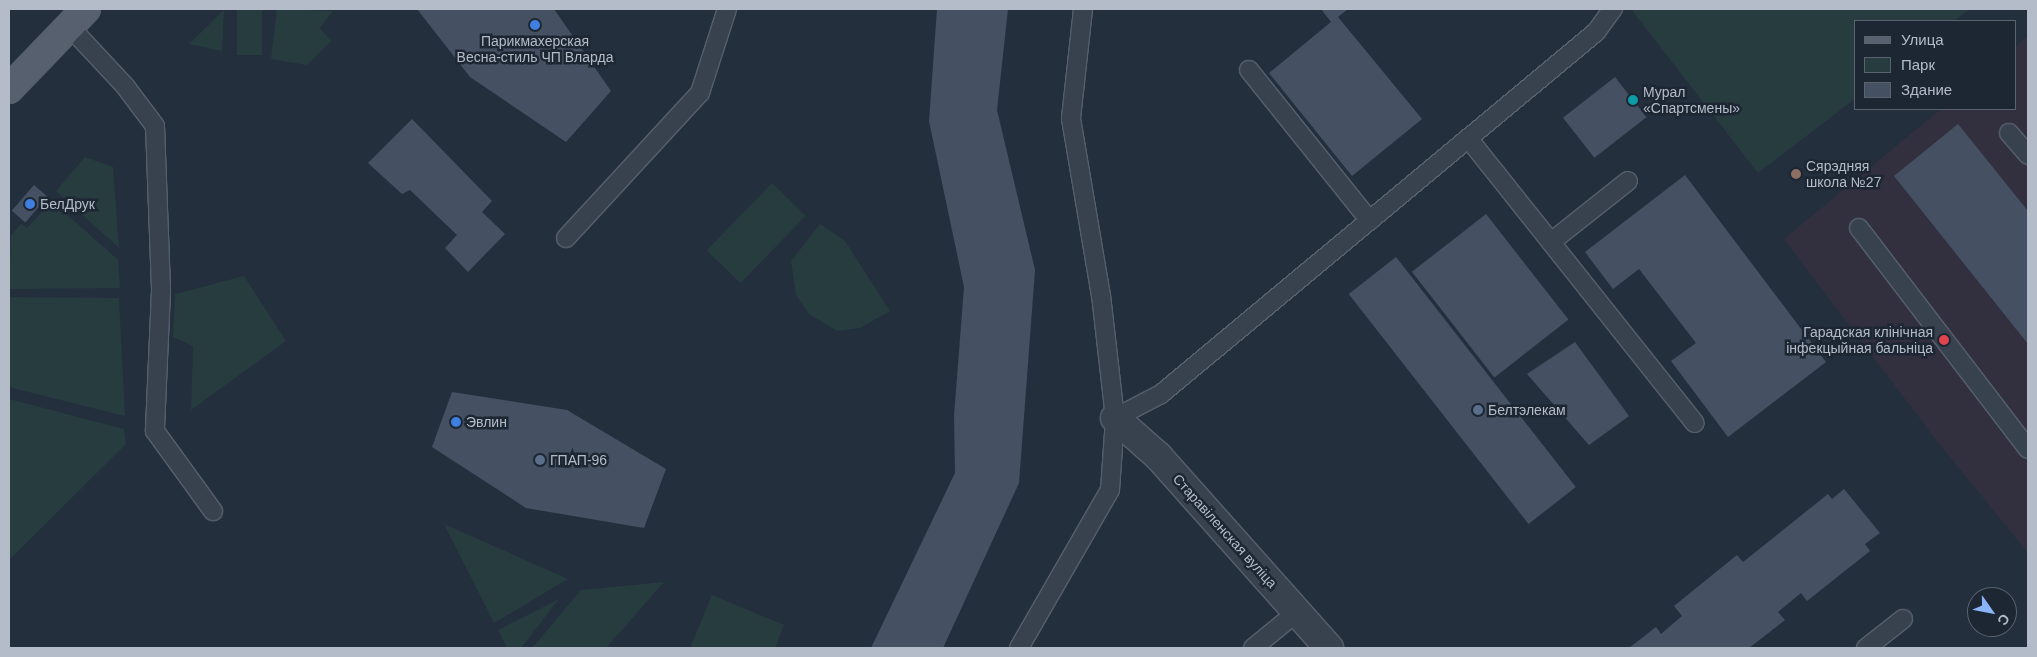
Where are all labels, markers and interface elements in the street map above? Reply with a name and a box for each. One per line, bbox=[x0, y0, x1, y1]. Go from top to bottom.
marker: Парикмахерская Весна-стиль ЧП Вларда bbox=[529, 19, 541, 31]
legend bbox=[1854, 20, 2017, 110]
text: Улица bbox=[1901, 31, 1944, 48]
place label: Парикмахерская Весна-стиль ЧП Вларда bbox=[457, 33, 613, 65]
text: Парк bbox=[1901, 56, 1935, 73]
text: Здание bbox=[1901, 81, 1952, 98]
place label: Мурал «Спартсмены» bbox=[1643, 84, 1740, 116]
marker: Мурал «Спартсмены» bbox=[1627, 94, 1639, 106]
place label: Сярэдняя школа №27 bbox=[1806, 158, 1881, 190]
marker: Сярэдняя школа №27 bbox=[1790, 168, 1802, 180]
place label: БелДрук bbox=[40, 196, 95, 212]
marker: БелДрук bbox=[24, 198, 36, 210]
place label: Гарадская клінічная інфекцыйная бальніца bbox=[1786, 324, 1933, 357]
marker: Гарадская клінічная інфекцыйная бальніца bbox=[1937, 333, 1951, 347]
place label: Белтэлекам bbox=[1488, 402, 1566, 418]
marker: Белтэлекам bbox=[1472, 404, 1484, 416]
place label: Эвлин bbox=[466, 414, 507, 430]
marker: Эвлин bbox=[450, 416, 462, 428]
place label: ГПАП-96 bbox=[550, 452, 607, 468]
marker: ГПАП-96 bbox=[534, 454, 546, 466]
street label: Старавіленская вуліца bbox=[1169, 471, 1281, 591]
north arrow bbox=[1967, 587, 2017, 637]
text: С bbox=[1994, 611, 2013, 628]

